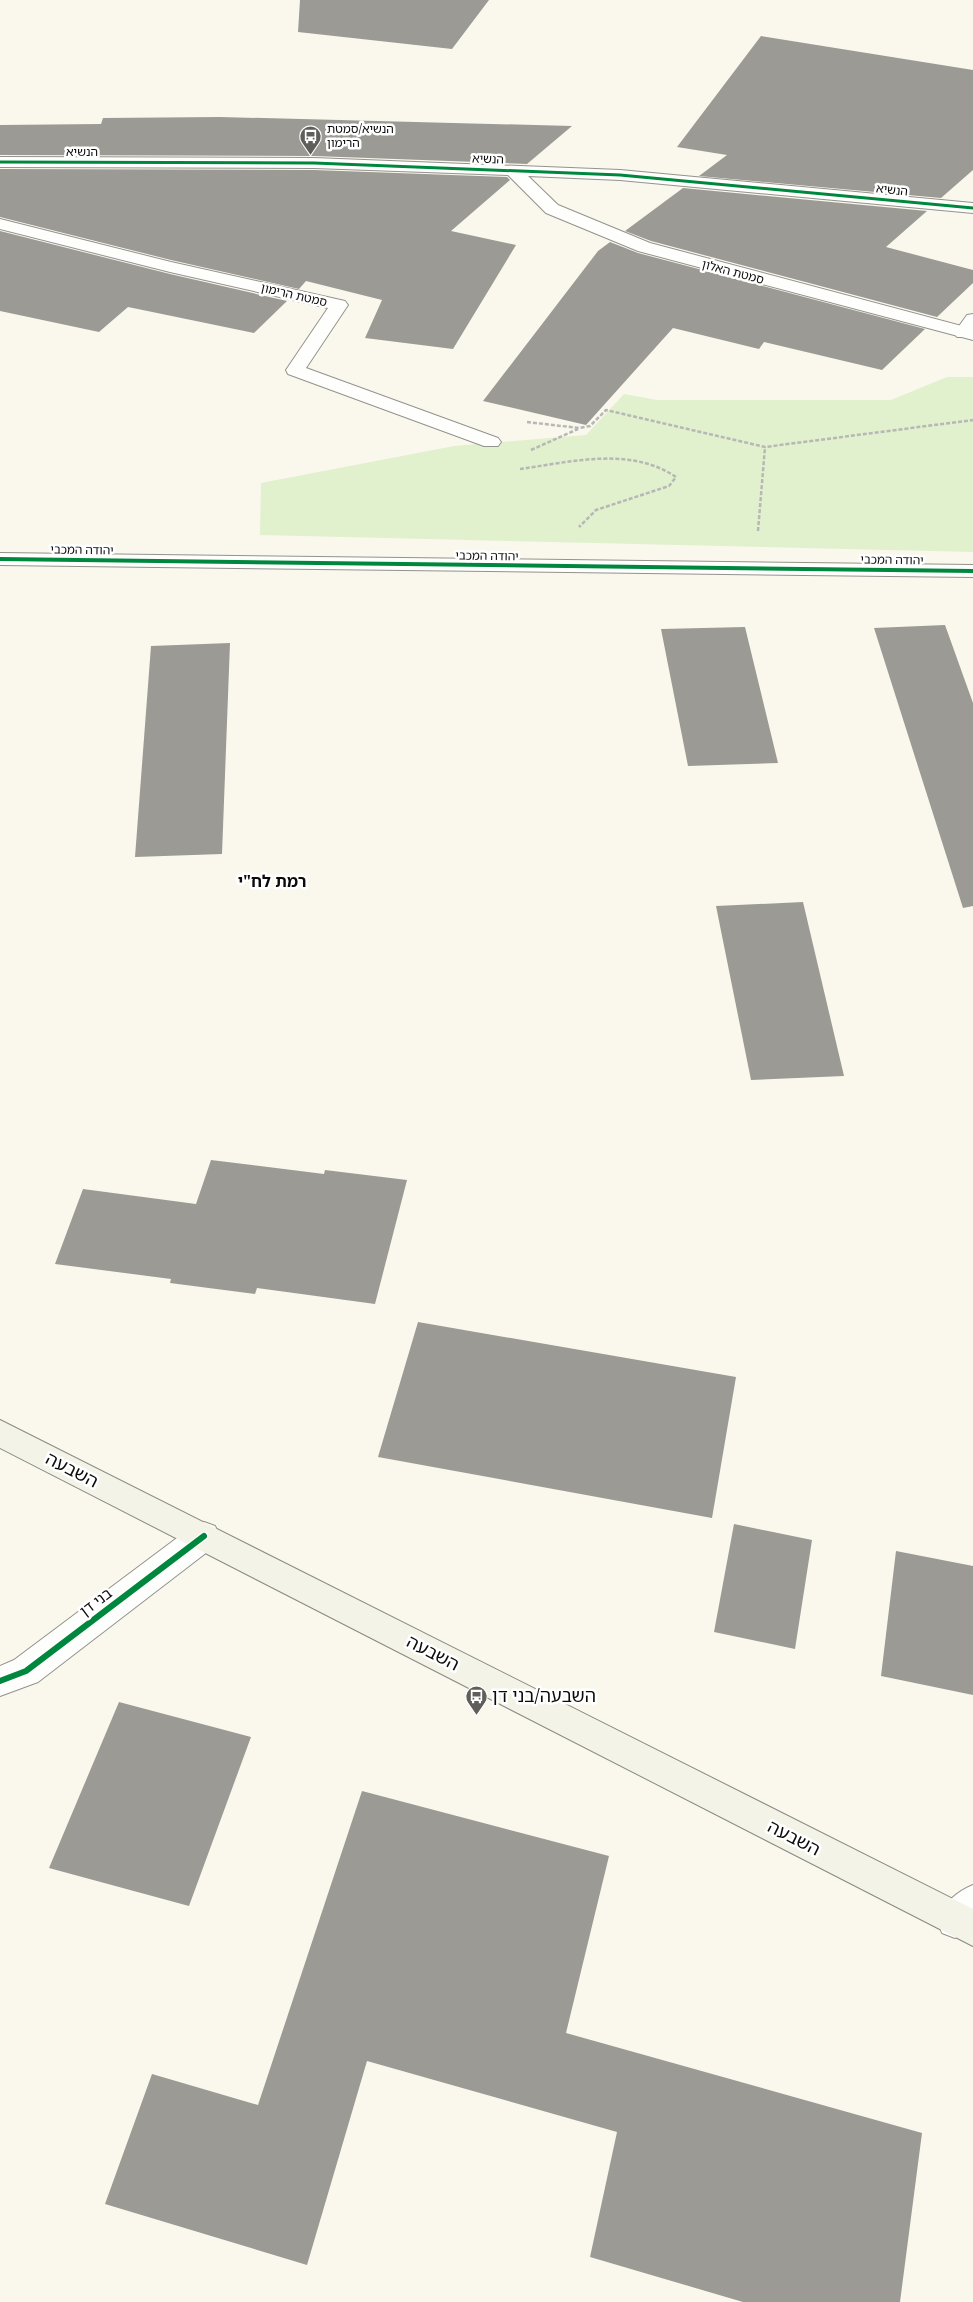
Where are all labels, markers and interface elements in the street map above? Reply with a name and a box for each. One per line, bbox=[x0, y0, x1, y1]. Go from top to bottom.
place label: הנשיא/סמטת הרימון bbox=[327, 120, 394, 151]
bus stop icon: הנשיא/סמטת הרימון bbox=[299, 124, 323, 155]
street label: הנשיא bbox=[66, 143, 98, 160]
street label: הנשיא bbox=[472, 149, 504, 168]
street label: הנשיא bbox=[875, 179, 909, 200]
street label: סמטת האלון bbox=[700, 255, 766, 288]
street label: סמטת הרימון bbox=[259, 279, 329, 310]
street label: יהודה המכבי bbox=[50, 540, 114, 559]
street label: יהודה המכבי bbox=[455, 546, 519, 565]
street label: יהודה המכבי bbox=[860, 550, 924, 569]
district label: רמת לח"י bbox=[238, 870, 306, 892]
street label: השבעה bbox=[42, 1446, 103, 1493]
street label: בני דן bbox=[75, 1582, 116, 1620]
street label: השבעה bbox=[403, 1629, 464, 1676]
place label: השבעה/בני דן bbox=[492, 1683, 596, 1707]
bus stop icon: השבעה/בני דן bbox=[464, 1684, 488, 1715]
street label: השבעה bbox=[764, 1814, 825, 1861]

